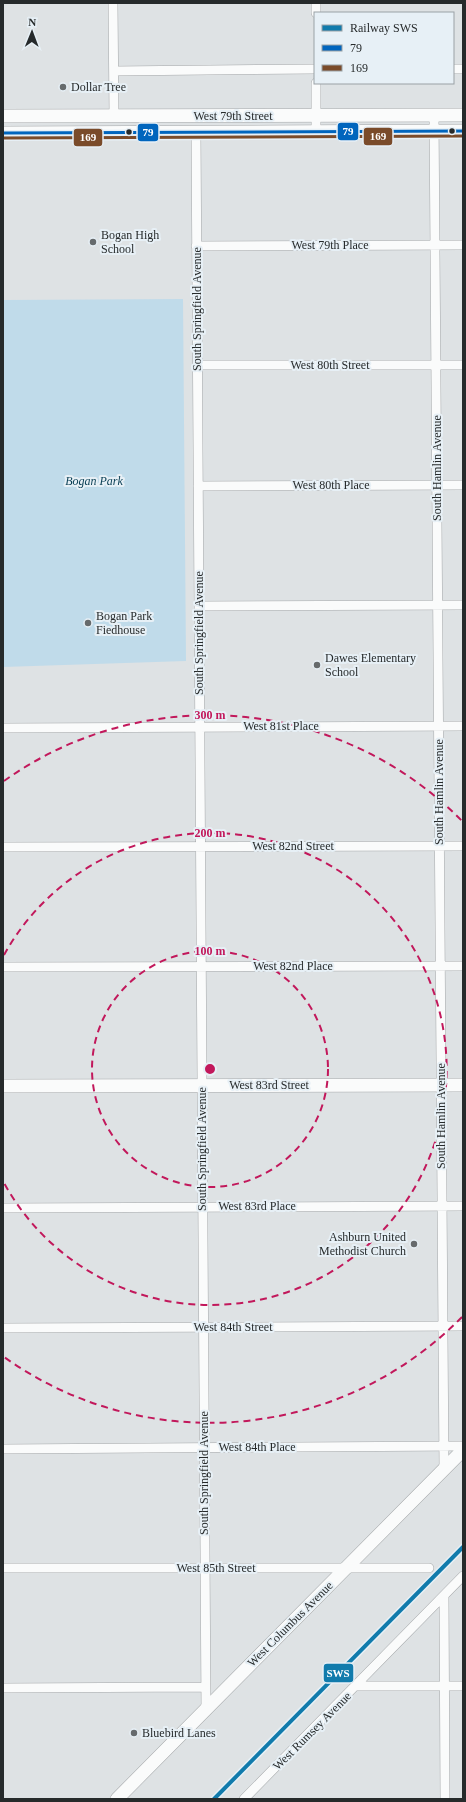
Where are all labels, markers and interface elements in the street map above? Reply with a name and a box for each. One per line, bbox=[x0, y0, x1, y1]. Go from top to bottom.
north arrow bbox=[12, 12, 52, 52]
legend bbox=[314, 12, 454, 84]
text: N bbox=[28, 16, 36, 28]
text: Railway SWS bbox=[350, 21, 418, 35]
text: 79 bbox=[350, 41, 362, 55]
text: 169 bbox=[350, 61, 368, 75]
place label: Dollar Tree bbox=[71, 80, 126, 94]
marker: Dollar Tree bbox=[58, 82, 68, 92]
street label: West 79th Street bbox=[193, 109, 273, 123]
line badge: 79 bbox=[337, 122, 359, 141]
line badge: 79 bbox=[137, 123, 159, 142]
text: 79 bbox=[343, 125, 354, 137]
text: 79 bbox=[143, 126, 154, 138]
unlabelled marker bbox=[447, 126, 457, 136]
unlabelled marker bbox=[124, 127, 134, 137]
line badge: 169 bbox=[363, 127, 393, 146]
line badge: 169 bbox=[73, 128, 103, 147]
text: 169 bbox=[370, 130, 387, 142]
text: 169 bbox=[80, 131, 97, 143]
place label: Bogan High School bbox=[101, 228, 159, 256]
marker: Bogan High School bbox=[88, 237, 98, 247]
street label: West 79th Place bbox=[291, 238, 369, 252]
street label: South Springfield Avenue bbox=[190, 247, 204, 371]
street label: West 80th Street bbox=[290, 358, 370, 372]
street label: South Hamlin Avenue bbox=[430, 415, 444, 521]
park label: Bogan Park bbox=[65, 474, 124, 488]
street label: West 80th Place bbox=[292, 478, 370, 492]
street label: South Springfield Avenue bbox=[192, 571, 206, 695]
place label: Bogan Park Fiedhouse bbox=[96, 609, 152, 637]
marker: Bogan Park Fiedhouse bbox=[83, 618, 93, 628]
place label: Dawes Elementary School bbox=[325, 651, 416, 679]
marker: Dawes Elementary School bbox=[312, 660, 322, 670]
text: 300 m bbox=[195, 708, 226, 722]
street label: West 81st Place bbox=[243, 719, 319, 733]
street label: South Hamlin Avenue bbox=[432, 739, 446, 845]
text: 200 m bbox=[195, 826, 226, 840]
street label: West 82nd Street bbox=[252, 839, 335, 853]
text: 100 m bbox=[195, 944, 226, 958]
street label: West 82nd Place bbox=[253, 959, 333, 973]
centre of rings bbox=[203, 1062, 217, 1076]
street label: South Hamlin Avenue bbox=[434, 1063, 448, 1169]
street label: West 83rd Street bbox=[229, 1078, 310, 1092]
street label: South Springfield Avenue bbox=[195, 1087, 209, 1211]
street label: West 83rd Place bbox=[218, 1199, 296, 1213]
place label: Ashburn United Methodist Church bbox=[319, 1230, 406, 1258]
marker: Ashburn United Methodist Church bbox=[409, 1239, 419, 1249]
street label: West 84th Street bbox=[193, 1320, 273, 1334]
street label: South Springfield Avenue bbox=[197, 1411, 211, 1535]
street label: West 84th Place bbox=[218, 1440, 296, 1454]
street label: West 85th Street bbox=[176, 1561, 256, 1575]
street label: West Columbus Avenue bbox=[244, 1578, 336, 1670]
line badge: SWS bbox=[323, 1663, 354, 1683]
text: SWS bbox=[326, 1667, 350, 1679]
street label: West Rumsey Avenue bbox=[270, 1689, 354, 1773]
place label: Bluebird Lanes bbox=[142, 1726, 216, 1740]
marker: Bluebird Lanes bbox=[129, 1728, 139, 1738]

